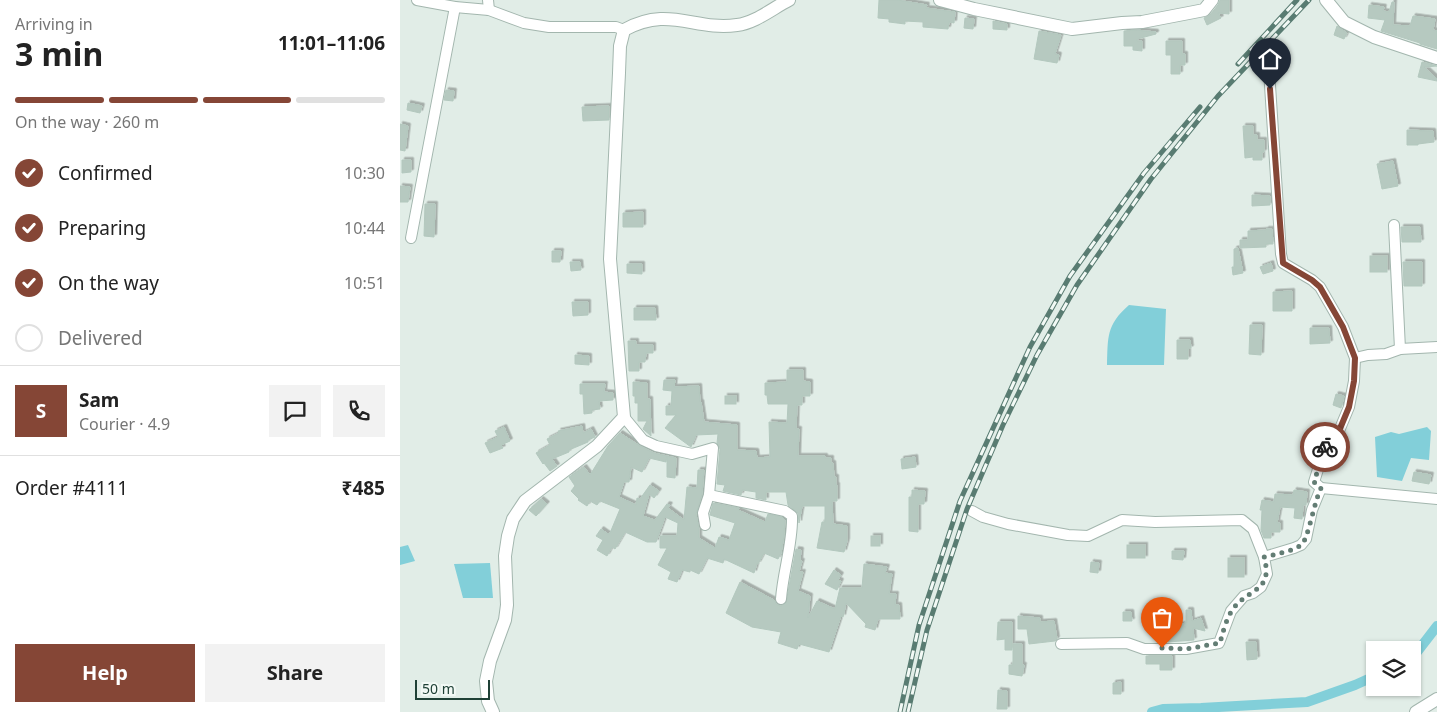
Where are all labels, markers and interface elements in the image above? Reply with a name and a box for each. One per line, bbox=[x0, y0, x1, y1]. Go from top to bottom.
text: Arriving in bbox=[15, 13, 93, 35]
text: 11:01–11:06 bbox=[278, 30, 385, 56]
text: 3 min bbox=[15, 32, 103, 75]
pin bbox=[1249, 38, 1291, 89]
icon: home bbox=[1256, 45, 1284, 73]
text: On the way · 260 m bbox=[15, 111, 159, 133]
icon: check bbox=[15, 159, 43, 187]
text: Confirmed bbox=[58, 160, 153, 186]
text: 10:30 bbox=[344, 162, 385, 184]
icon: check bbox=[15, 214, 43, 242]
text: Preparing bbox=[58, 215, 146, 241]
text: 10:44 bbox=[344, 217, 385, 239]
icon: check bbox=[15, 269, 43, 297]
text: On the way bbox=[58, 270, 159, 296]
text: 10:51 bbox=[344, 272, 385, 294]
text: Delivered bbox=[58, 325, 143, 351]
button: chat bbox=[269, 385, 321, 437]
button: phone bbox=[333, 385, 385, 437]
text: Sam bbox=[79, 387, 119, 413]
text: S bbox=[36, 398, 46, 424]
text: Courier · 4.9 bbox=[79, 413, 170, 435]
courier bbox=[1300, 422, 1350, 472]
icon: bike bbox=[1311, 433, 1339, 461]
text: Order #4111 bbox=[15, 475, 128, 501]
text: ₹485 bbox=[342, 475, 385, 501]
pin bbox=[1141, 597, 1183, 648]
icon: bag bbox=[1148, 604, 1176, 632]
map controls bbox=[1366, 641, 1421, 696]
button: layers bbox=[1366, 641, 1421, 696]
button: Help bbox=[15, 644, 195, 702]
button: Share bbox=[205, 644, 385, 702]
scale bar bbox=[415, 677, 490, 700]
text: 50 m bbox=[422, 679, 455, 698]

